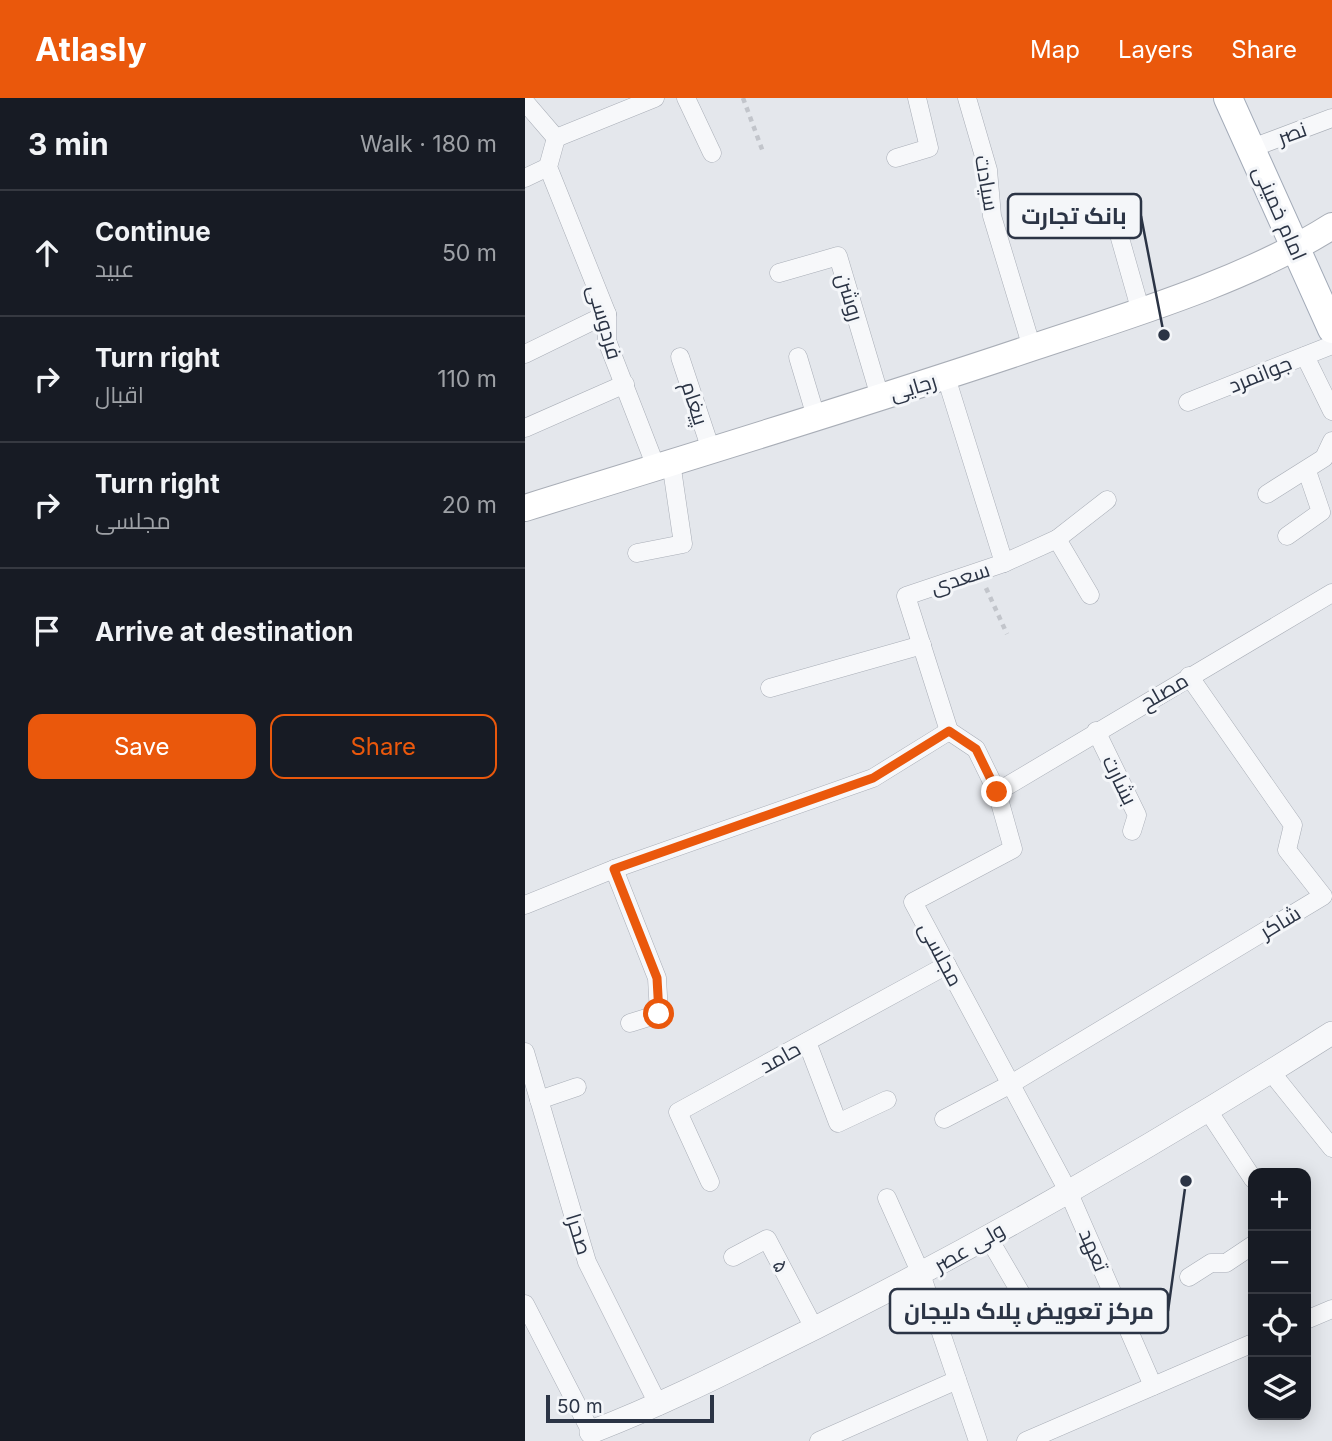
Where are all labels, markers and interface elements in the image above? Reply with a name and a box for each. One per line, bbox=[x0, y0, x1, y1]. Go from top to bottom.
text: Atlasly bbox=[35, 29, 147, 69]
text: Map bbox=[1030, 35, 1080, 64]
text: Layers bbox=[1118, 35, 1193, 64]
text: Share bbox=[1231, 35, 1297, 64]
street label: نصر bbox=[1273, 116, 1310, 150]
text: 3 min bbox=[28, 126, 109, 162]
text: Walk · 180 m bbox=[360, 130, 497, 158]
street label: سیادت bbox=[970, 153, 1004, 213]
street label: امام خمینی bbox=[1246, 162, 1312, 265]
callout: بانک تجارت bbox=[1008, 194, 1141, 238]
text: بانک تجارت bbox=[1021, 202, 1127, 230]
text: Continue bbox=[95, 216, 211, 247]
icon: ahead bbox=[28, 234, 66, 272]
text: 50 m bbox=[442, 239, 497, 267]
text: عبید bbox=[95, 255, 134, 283]
street label: روشن bbox=[830, 270, 869, 324]
street label: فردوسی bbox=[581, 282, 628, 363]
text: Turn right bbox=[95, 342, 220, 373]
street label: جوانمرد bbox=[1225, 350, 1295, 398]
icon: right bbox=[28, 360, 66, 398]
text: 110 m bbox=[437, 365, 497, 393]
street label: رجایی bbox=[887, 368, 940, 407]
street label: پیغام bbox=[674, 378, 714, 429]
text: اقبال bbox=[95, 381, 144, 409]
text: Turn right bbox=[95, 468, 220, 499]
icon: right bbox=[28, 486, 66, 524]
text: 20 m bbox=[442, 491, 497, 519]
text: مجلسی bbox=[95, 507, 171, 535]
street label: سعدی bbox=[927, 557, 993, 600]
icon: arrive bbox=[28, 612, 66, 650]
text: Arrive at destination bbox=[95, 616, 354, 647]
street label: مصلح bbox=[1136, 667, 1193, 716]
button: Save bbox=[28, 714, 256, 779]
button: Share bbox=[270, 714, 497, 779]
street label: بشارت bbox=[1097, 751, 1143, 809]
route end bbox=[981, 776, 1012, 807]
street label: شاکر bbox=[1254, 900, 1305, 944]
street label: مجلسی bbox=[913, 918, 968, 991]
route start bbox=[643, 998, 674, 1029]
street label: حامد bbox=[755, 1036, 805, 1078]
map controls bbox=[1248, 1168, 1311, 1420]
button: + bbox=[1248, 1168, 1311, 1231]
street label: صحرا bbox=[561, 1210, 597, 1258]
street label: ولی عصر bbox=[928, 1217, 1009, 1279]
street label: تعهد bbox=[1073, 1225, 1114, 1276]
button: − bbox=[1248, 1231, 1311, 1294]
street label: ۵ bbox=[767, 1255, 795, 1277]
callout: مرکز تعویض پلاک دلیجان bbox=[890, 1289, 1168, 1333]
button: locate bbox=[1248, 1294, 1311, 1357]
text: مرکز تعویض پلاک دلیجان bbox=[904, 1297, 1154, 1327]
button: layers bbox=[1248, 1357, 1311, 1420]
scale bar bbox=[546, 1392, 714, 1424]
text: 50 m bbox=[557, 1395, 603, 1418]

